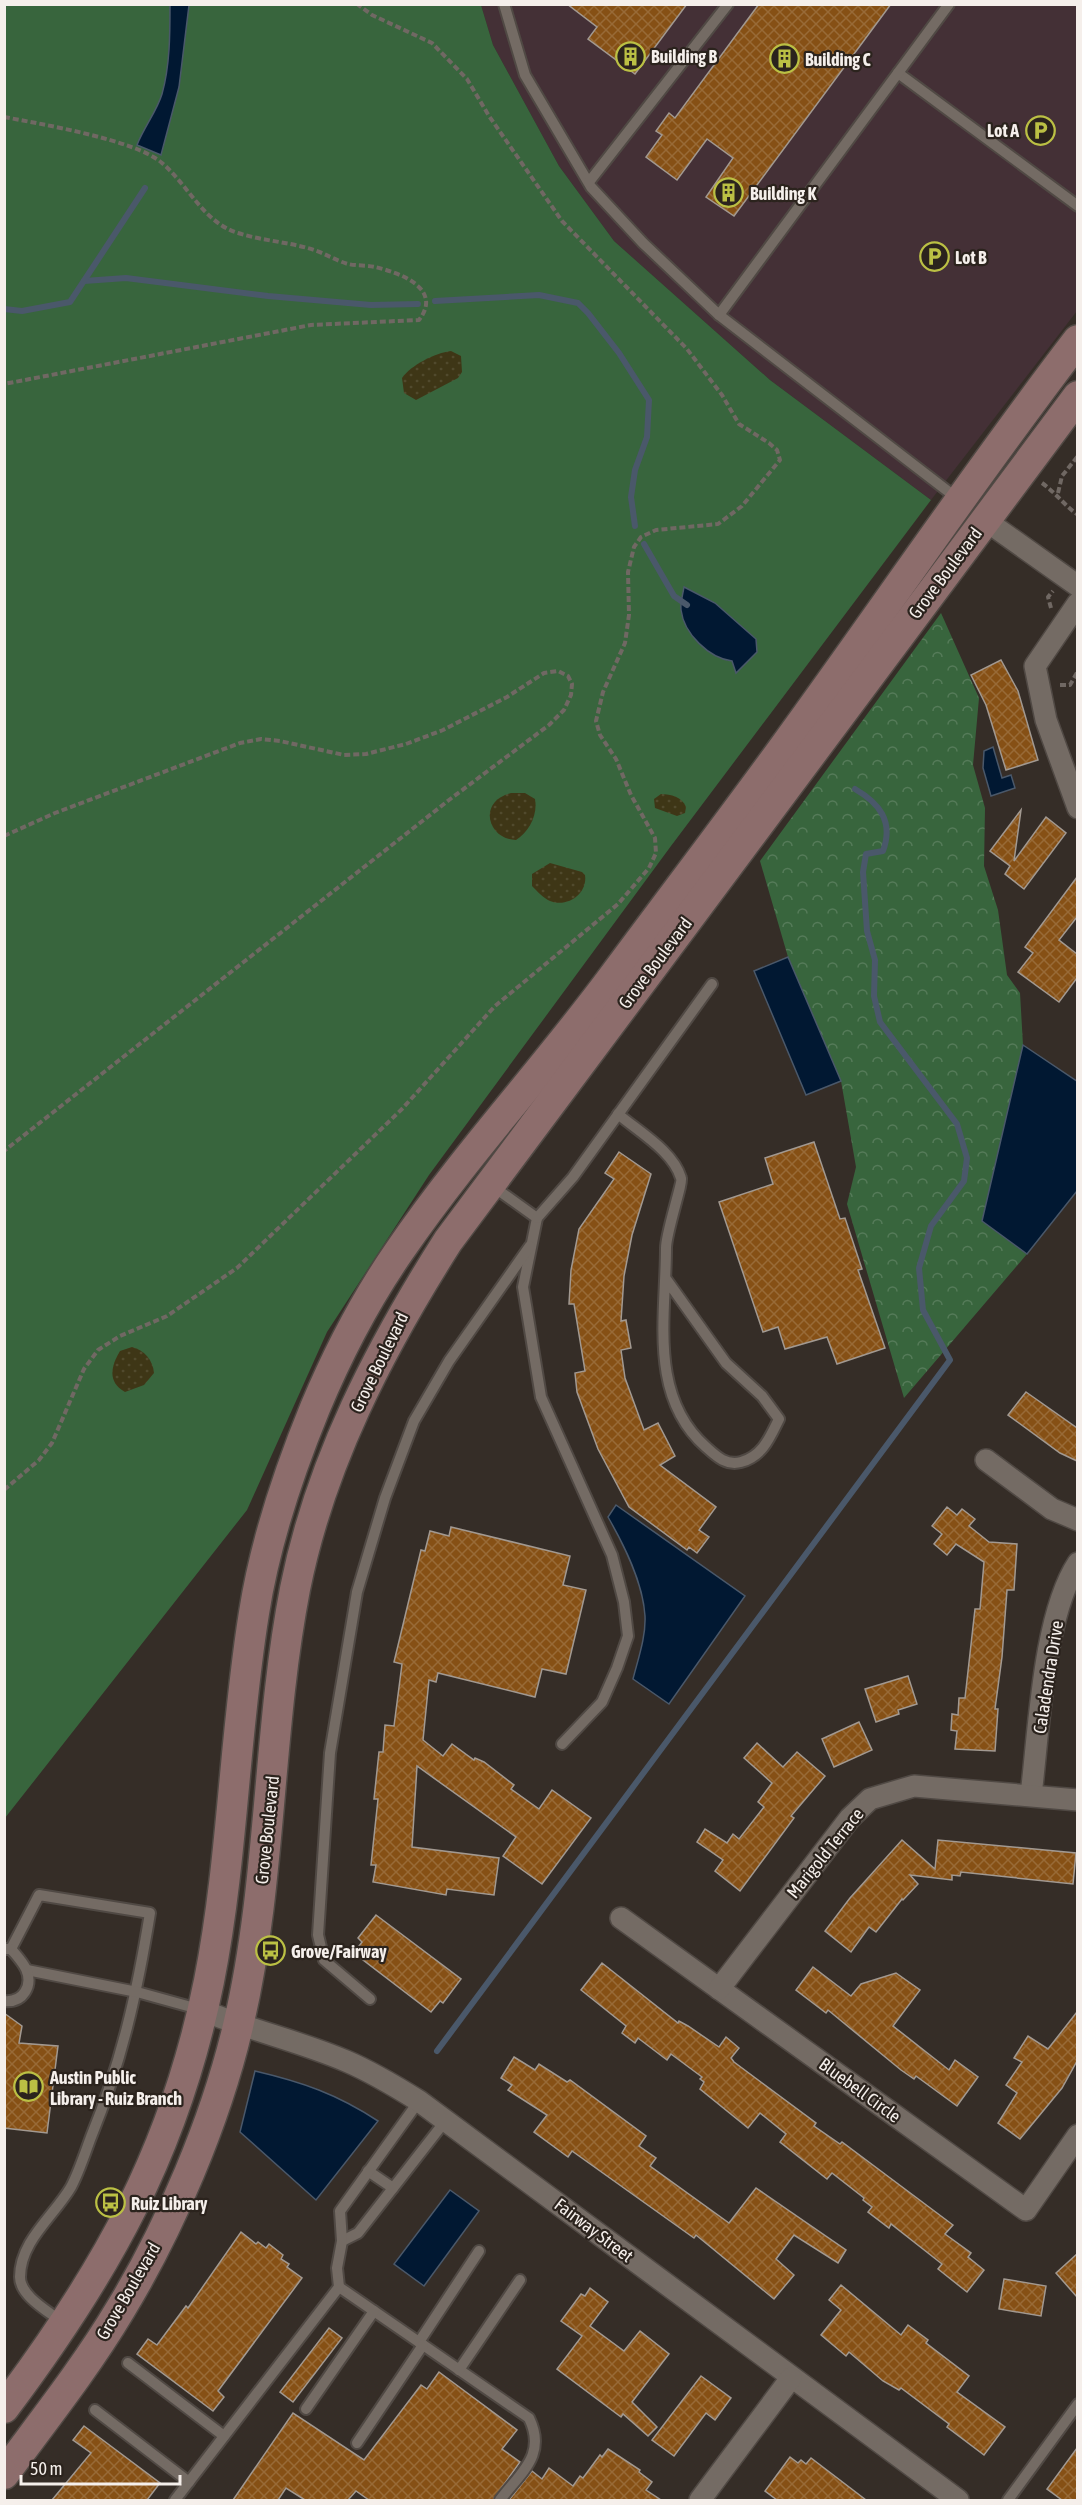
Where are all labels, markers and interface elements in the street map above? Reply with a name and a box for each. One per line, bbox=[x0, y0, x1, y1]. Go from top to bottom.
building icon: Building B bbox=[614, 40, 646, 72]
building icon: Building C bbox=[768, 43, 800, 75]
place label: Building B bbox=[651, 46, 718, 67]
place label: Building C bbox=[805, 49, 871, 70]
parking icon: Lot A bbox=[1024, 114, 1056, 146]
place label: Lot A bbox=[987, 120, 1019, 141]
building icon: Building K bbox=[713, 177, 745, 209]
place label: Building K bbox=[750, 183, 817, 204]
parking icon: Lot B bbox=[918, 241, 950, 273]
place label: Lot B bbox=[955, 247, 987, 268]
street label: Grove Boulevard bbox=[904, 523, 986, 623]
street label: Grove Boulevard bbox=[614, 913, 696, 1013]
street label: Grove Boulevard bbox=[346, 1309, 412, 1415]
street label: Caladendra Drive bbox=[1029, 1619, 1067, 1735]
street label: Grove Boulevard bbox=[251, 1775, 283, 1885]
street label: Marigold Terrace bbox=[782, 1804, 868, 1902]
bus stop icon: Grove/Fairway bbox=[254, 1935, 286, 1967]
place label: Grove/Fairway bbox=[291, 1941, 387, 1962]
street label: Bluebell Circle bbox=[815, 2053, 905, 2127]
place label: Austin Public Library - Ruiz Branch bbox=[49, 2067, 182, 2109]
library icon: Austin Public Library - Ruiz Branch bbox=[13, 2071, 45, 2103]
bus stop icon: Ruiz Library bbox=[94, 2187, 126, 2219]
place label: Ruiz Library bbox=[131, 2193, 208, 2214]
street label: Fairway Street bbox=[551, 2194, 637, 2266]
street label: Grove Boulevard bbox=[92, 2239, 164, 2343]
scale bar bbox=[21, 2448, 180, 2486]
text: 50 m bbox=[30, 2458, 62, 2479]

